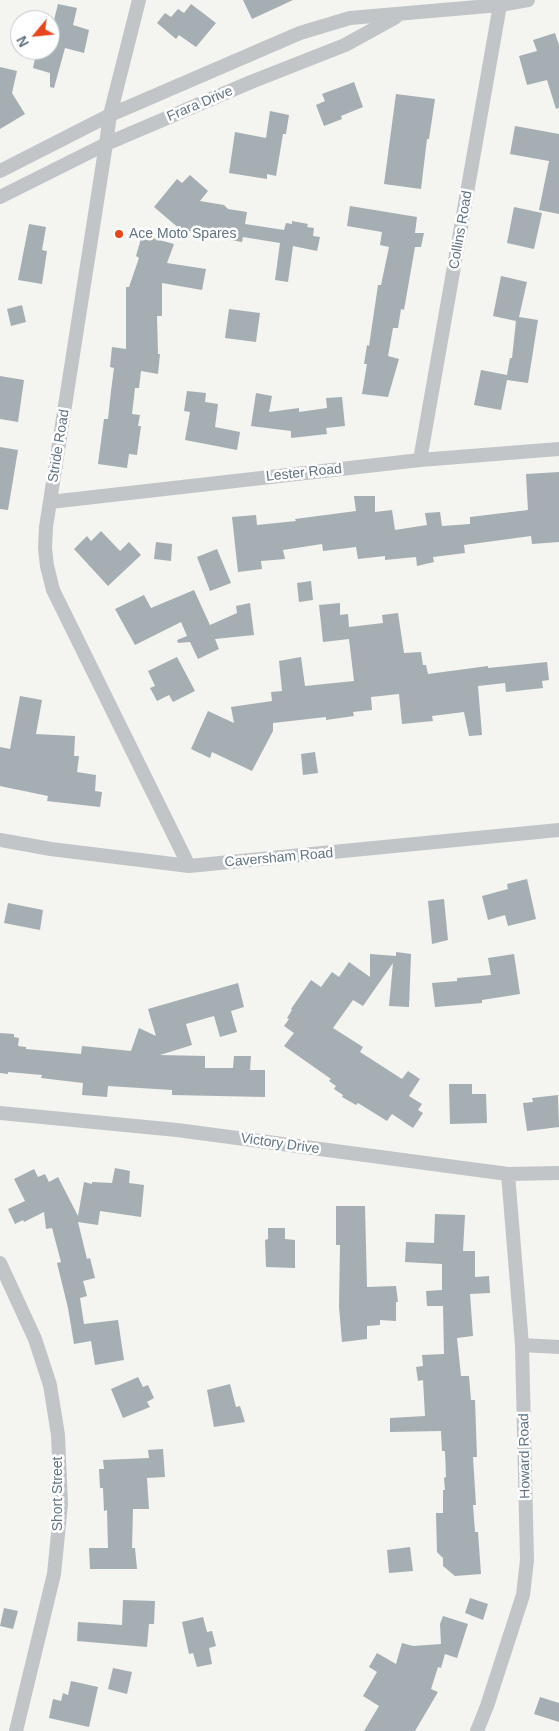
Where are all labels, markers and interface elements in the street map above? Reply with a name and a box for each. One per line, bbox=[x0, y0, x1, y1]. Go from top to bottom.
north arrow bbox=[10, 10, 60, 60]
text: N bbox=[13, 33, 32, 50]
street label: Frara Drive bbox=[164, 83, 236, 125]
street label: Collins Road bbox=[446, 189, 476, 271]
place label: Ace Moto Spares bbox=[129, 226, 236, 242]
marker: Ace Moto Spares bbox=[113, 228, 125, 240]
street label: Stride Road bbox=[45, 408, 73, 484]
street label: Lester Road bbox=[265, 461, 343, 485]
street label: Caversham Road bbox=[224, 845, 334, 871]
street label: Victory Drive bbox=[240, 1130, 320, 1158]
street label: Howard Road bbox=[516, 1413, 534, 1499]
street label: Short Street bbox=[50, 1457, 66, 1531]

